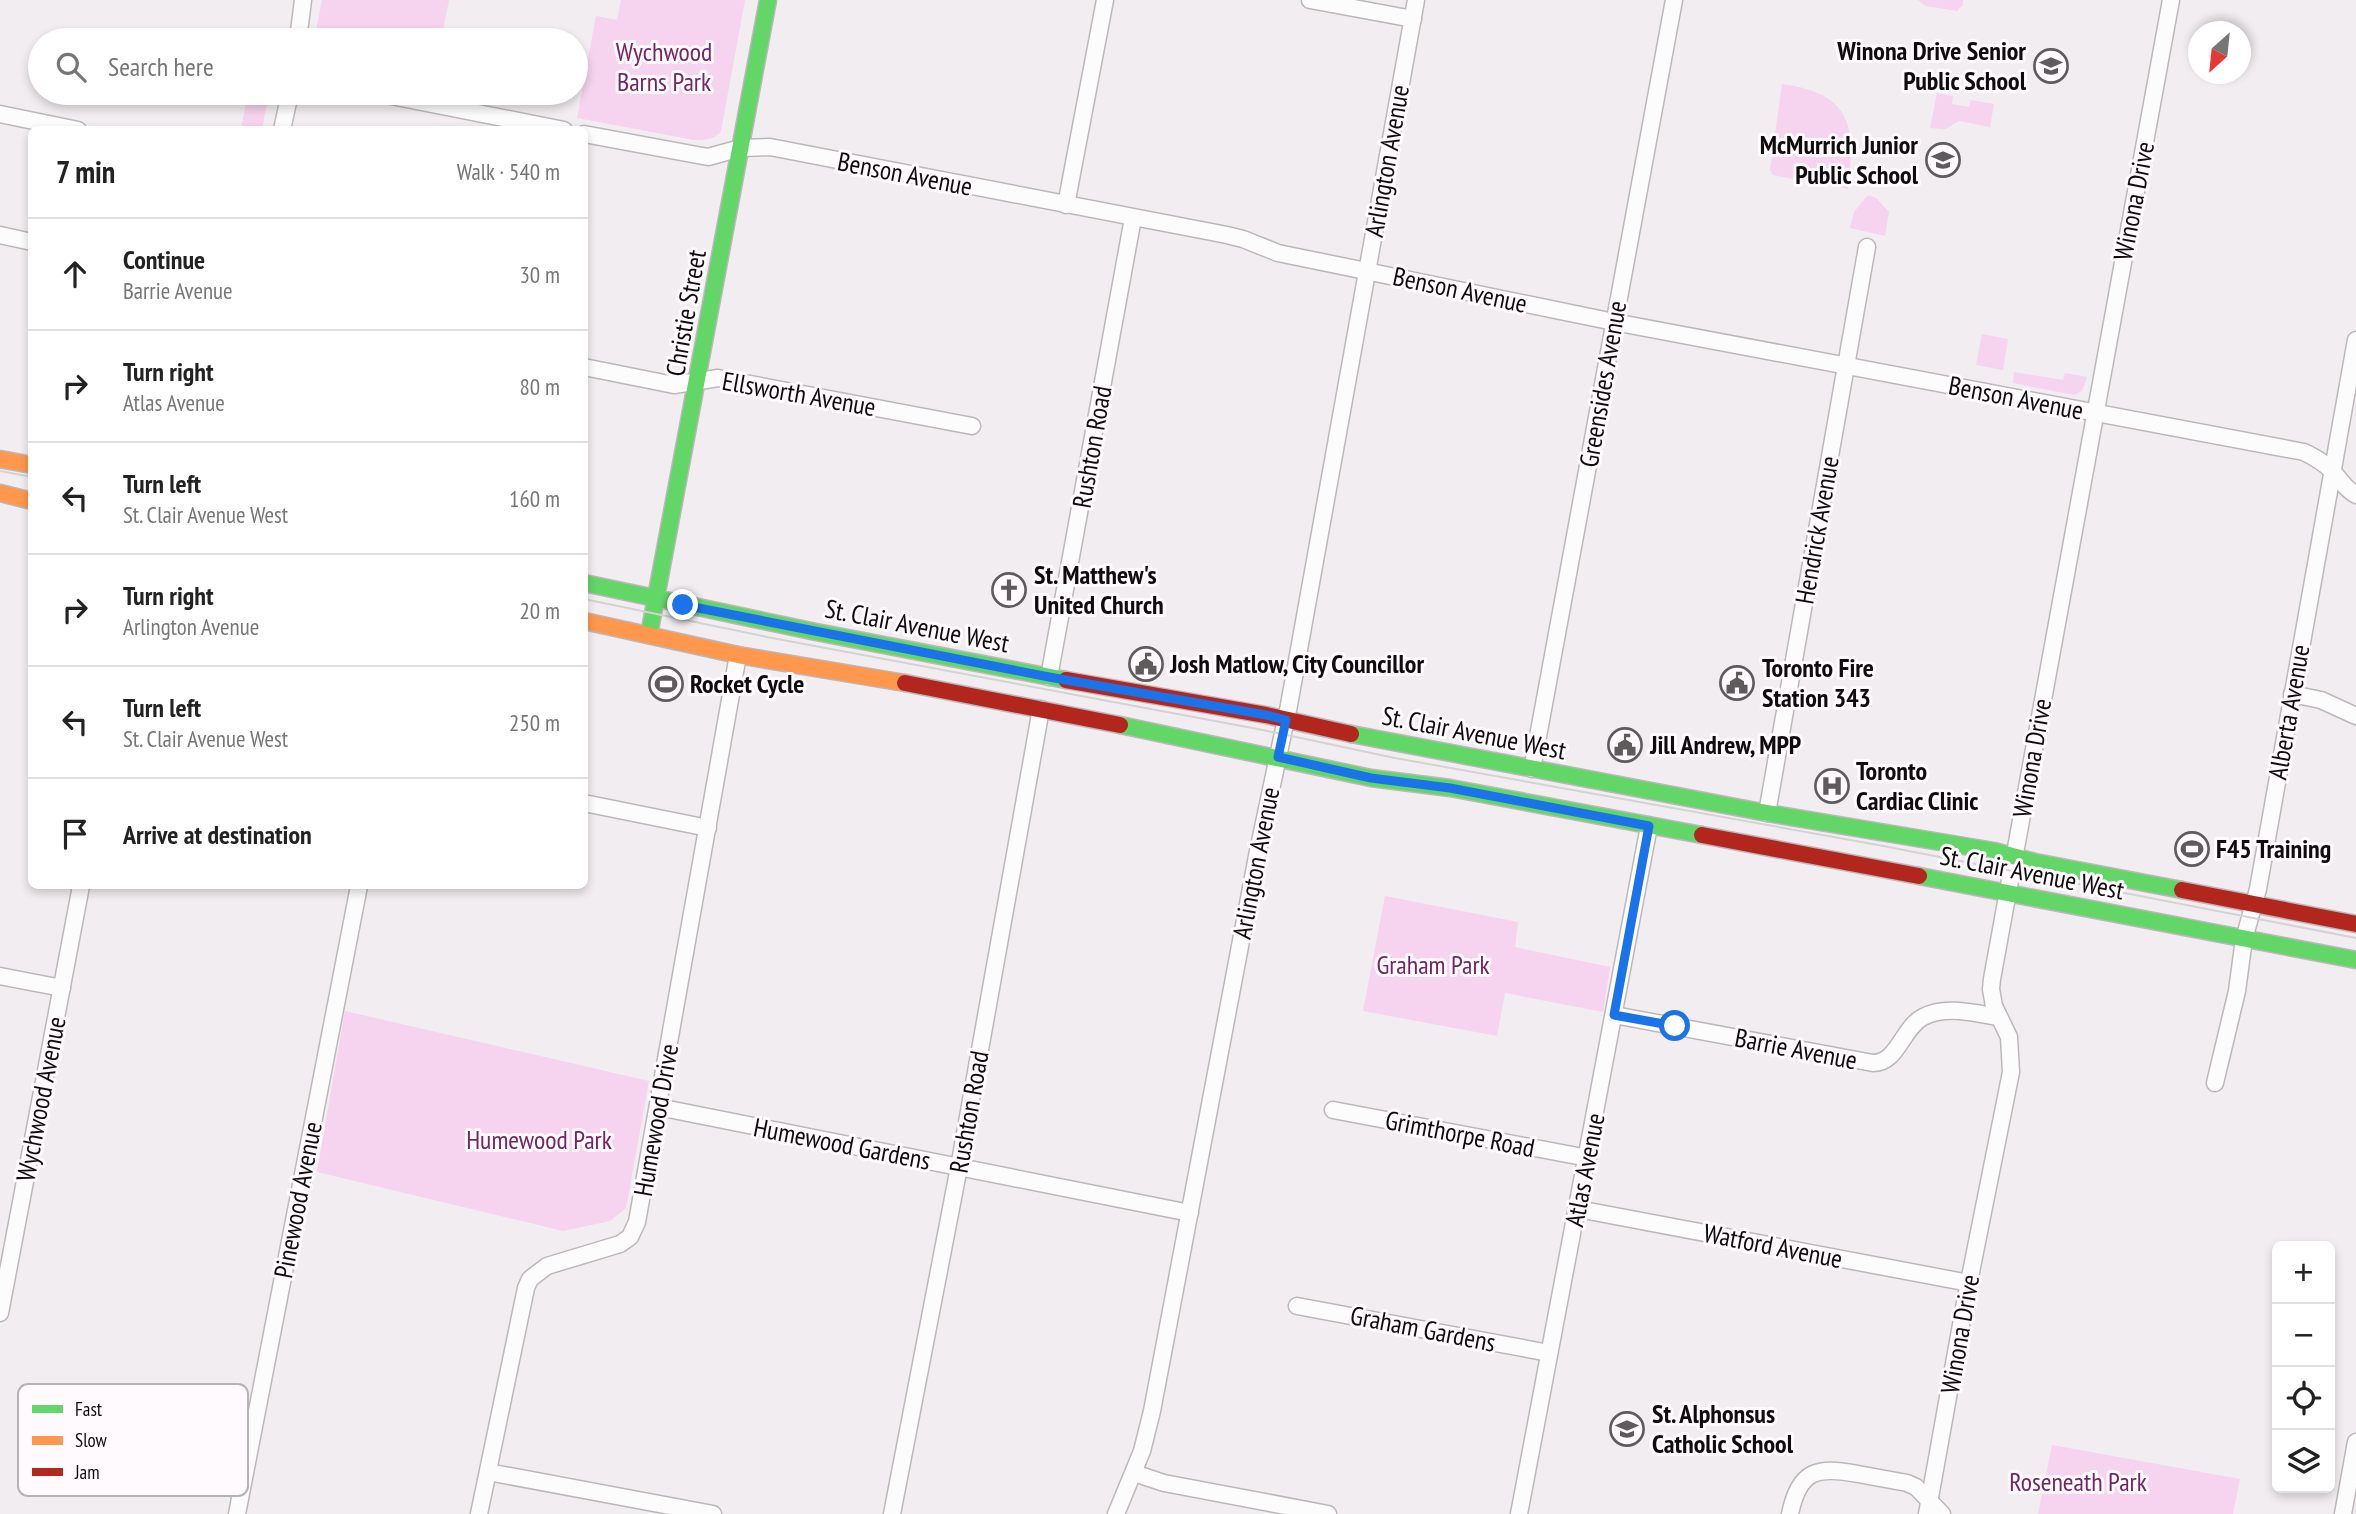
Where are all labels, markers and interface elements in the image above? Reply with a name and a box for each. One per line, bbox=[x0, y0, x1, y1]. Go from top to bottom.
north arrow bbox=[2188, 21, 2251, 84]
search box bbox=[28, 28, 588, 105]
place label: Winona Drive Senior Public School bbox=[1836, 34, 2027, 97]
park label: Wychwood Barns Park bbox=[616, 35, 712, 98]
school or university icon: Winona Drive Senior Public School bbox=[2032, 47, 2070, 85]
icon: search bbox=[52, 48, 90, 86]
text: Search here bbox=[108, 50, 214, 83]
street label: Arlington Avenue bbox=[1357, 82, 1416, 240]
place label: McMurrich Junior Public School bbox=[1760, 128, 1919, 191]
street label: Winona Drive bbox=[2106, 139, 2161, 263]
school or university icon: McMurrich Junior Public School bbox=[1924, 141, 1962, 179]
street label: Benson Avenue bbox=[835, 144, 975, 203]
text: 7 min bbox=[56, 152, 115, 191]
text: Walk · 540 m bbox=[457, 157, 560, 186]
text: Continue bbox=[123, 243, 205, 276]
street label: Christie Street bbox=[658, 247, 713, 379]
icon: ahead bbox=[56, 255, 94, 293]
street label: Benson Avenue bbox=[1390, 259, 1530, 320]
text: 30 m bbox=[519, 260, 560, 289]
text: Barrie Avenue bbox=[123, 276, 233, 305]
street label: Greensides Avenue bbox=[1572, 298, 1633, 470]
text: Turn right bbox=[123, 355, 214, 388]
street label: Ellsworth Avenue bbox=[720, 364, 878, 423]
icon: right bbox=[56, 367, 94, 405]
street label: Benson Avenue bbox=[1946, 368, 2086, 427]
text: 80 m bbox=[519, 372, 560, 401]
street label: Rushton Road bbox=[1065, 383, 1118, 511]
text: Atlas Avenue bbox=[123, 388, 225, 417]
street label: Hendrick Avenue bbox=[1787, 453, 1846, 606]
text: Turn left bbox=[123, 467, 201, 500]
icon: left bbox=[56, 479, 94, 517]
text: 160 m bbox=[509, 484, 560, 513]
text: St. Clair Avenue West bbox=[123, 500, 288, 529]
place label: St. Matthew's United Church bbox=[1034, 558, 1164, 621]
church icon: St. Matthew's United Church bbox=[990, 571, 1028, 609]
text: Turn right bbox=[123, 579, 214, 612]
route end bbox=[667, 589, 698, 620]
icon: right bbox=[56, 591, 94, 629]
street label: St. Clair Avenue West bbox=[822, 591, 1012, 660]
text: 20 m bbox=[519, 596, 560, 625]
text: Arlington Avenue bbox=[123, 612, 259, 641]
street label: Alberta Avenue bbox=[2260, 642, 2317, 782]
public building icon: Josh Matlow, City Councillor bbox=[1127, 645, 1165, 683]
place label: Josh Matlow, City Councillor bbox=[1169, 647, 1424, 680]
place label: Toronto Fire Station 343 bbox=[1762, 651, 1874, 714]
public building icon: Toronto Fire Station 343 bbox=[1718, 664, 1756, 702]
sports icon: Rocket Cycle bbox=[647, 665, 685, 703]
place label: Rocket Cycle bbox=[690, 667, 804, 700]
text: Turn left bbox=[123, 691, 201, 724]
street label: Winona Drive bbox=[2005, 696, 2058, 820]
street label: St. Clair Avenue West bbox=[1379, 698, 1569, 767]
icon: left bbox=[56, 703, 94, 741]
text: 250 m bbox=[509, 708, 560, 737]
text: St. Clair Avenue West bbox=[123, 724, 288, 753]
public building icon: Jill Andrew, MPP bbox=[1606, 726, 1644, 764]
place label: Jill Andrew, MPP bbox=[1649, 728, 1801, 761]
place label: Toronto Cardiac Clinic bbox=[1856, 754, 1978, 817]
hospital icon: Toronto Cardiac Clinic bbox=[1813, 767, 1851, 805]
street label: Arlington Avenue bbox=[1225, 784, 1286, 942]
icon: arrive bbox=[56, 815, 94, 853]
text: Arrive at destination bbox=[123, 818, 312, 851]
sports icon: F45 Training bbox=[2173, 830, 2211, 868]
place label: F45 Training bbox=[2216, 832, 2331, 865]
street label: St. Clair Avenue West bbox=[1937, 838, 2127, 907]
park label: Graham Park bbox=[1376, 948, 1490, 981]
route start bbox=[1659, 1010, 1690, 1041]
street label: Wychwood Avenue bbox=[8, 1014, 73, 1184]
street label: Barrie Avenue bbox=[1732, 1020, 1860, 1077]
street label: Humewood Drive bbox=[626, 1041, 685, 1199]
street label: Rushton Road bbox=[942, 1048, 995, 1176]
street label: Grimthorpe Road bbox=[1383, 1103, 1538, 1164]
street label: Humewood Gardens bbox=[751, 1110, 933, 1177]
street label: Atlas Avenue bbox=[1557, 1110, 1612, 1229]
street label: Pinewood Avenue bbox=[266, 1119, 329, 1281]
park label: Humewood Park bbox=[466, 1123, 612, 1156]
street label: Watford Avenue bbox=[1701, 1216, 1845, 1275]
map controls bbox=[2272, 1241, 2335, 1493]
button: + bbox=[2272, 1241, 2335, 1304]
street label: Winona Drive bbox=[1933, 1272, 1986, 1396]
street label: Graham Gardens bbox=[1348, 1298, 1498, 1359]
button: − bbox=[2272, 1304, 2335, 1367]
button: locate bbox=[2272, 1367, 2335, 1430]
legend bbox=[18, 1384, 248, 1496]
text: Fast bbox=[75, 1397, 103, 1421]
place label: St. Alphonsus Catholic School bbox=[1652, 1397, 1794, 1460]
school or university icon: St. Alphonsus Catholic School bbox=[1608, 1410, 1646, 1448]
text: Slow bbox=[75, 1428, 108, 1452]
button: layers bbox=[2272, 1430, 2335, 1493]
text: Jam bbox=[74, 1460, 100, 1484]
park label: Roseneath Park bbox=[2009, 1465, 2147, 1498]

